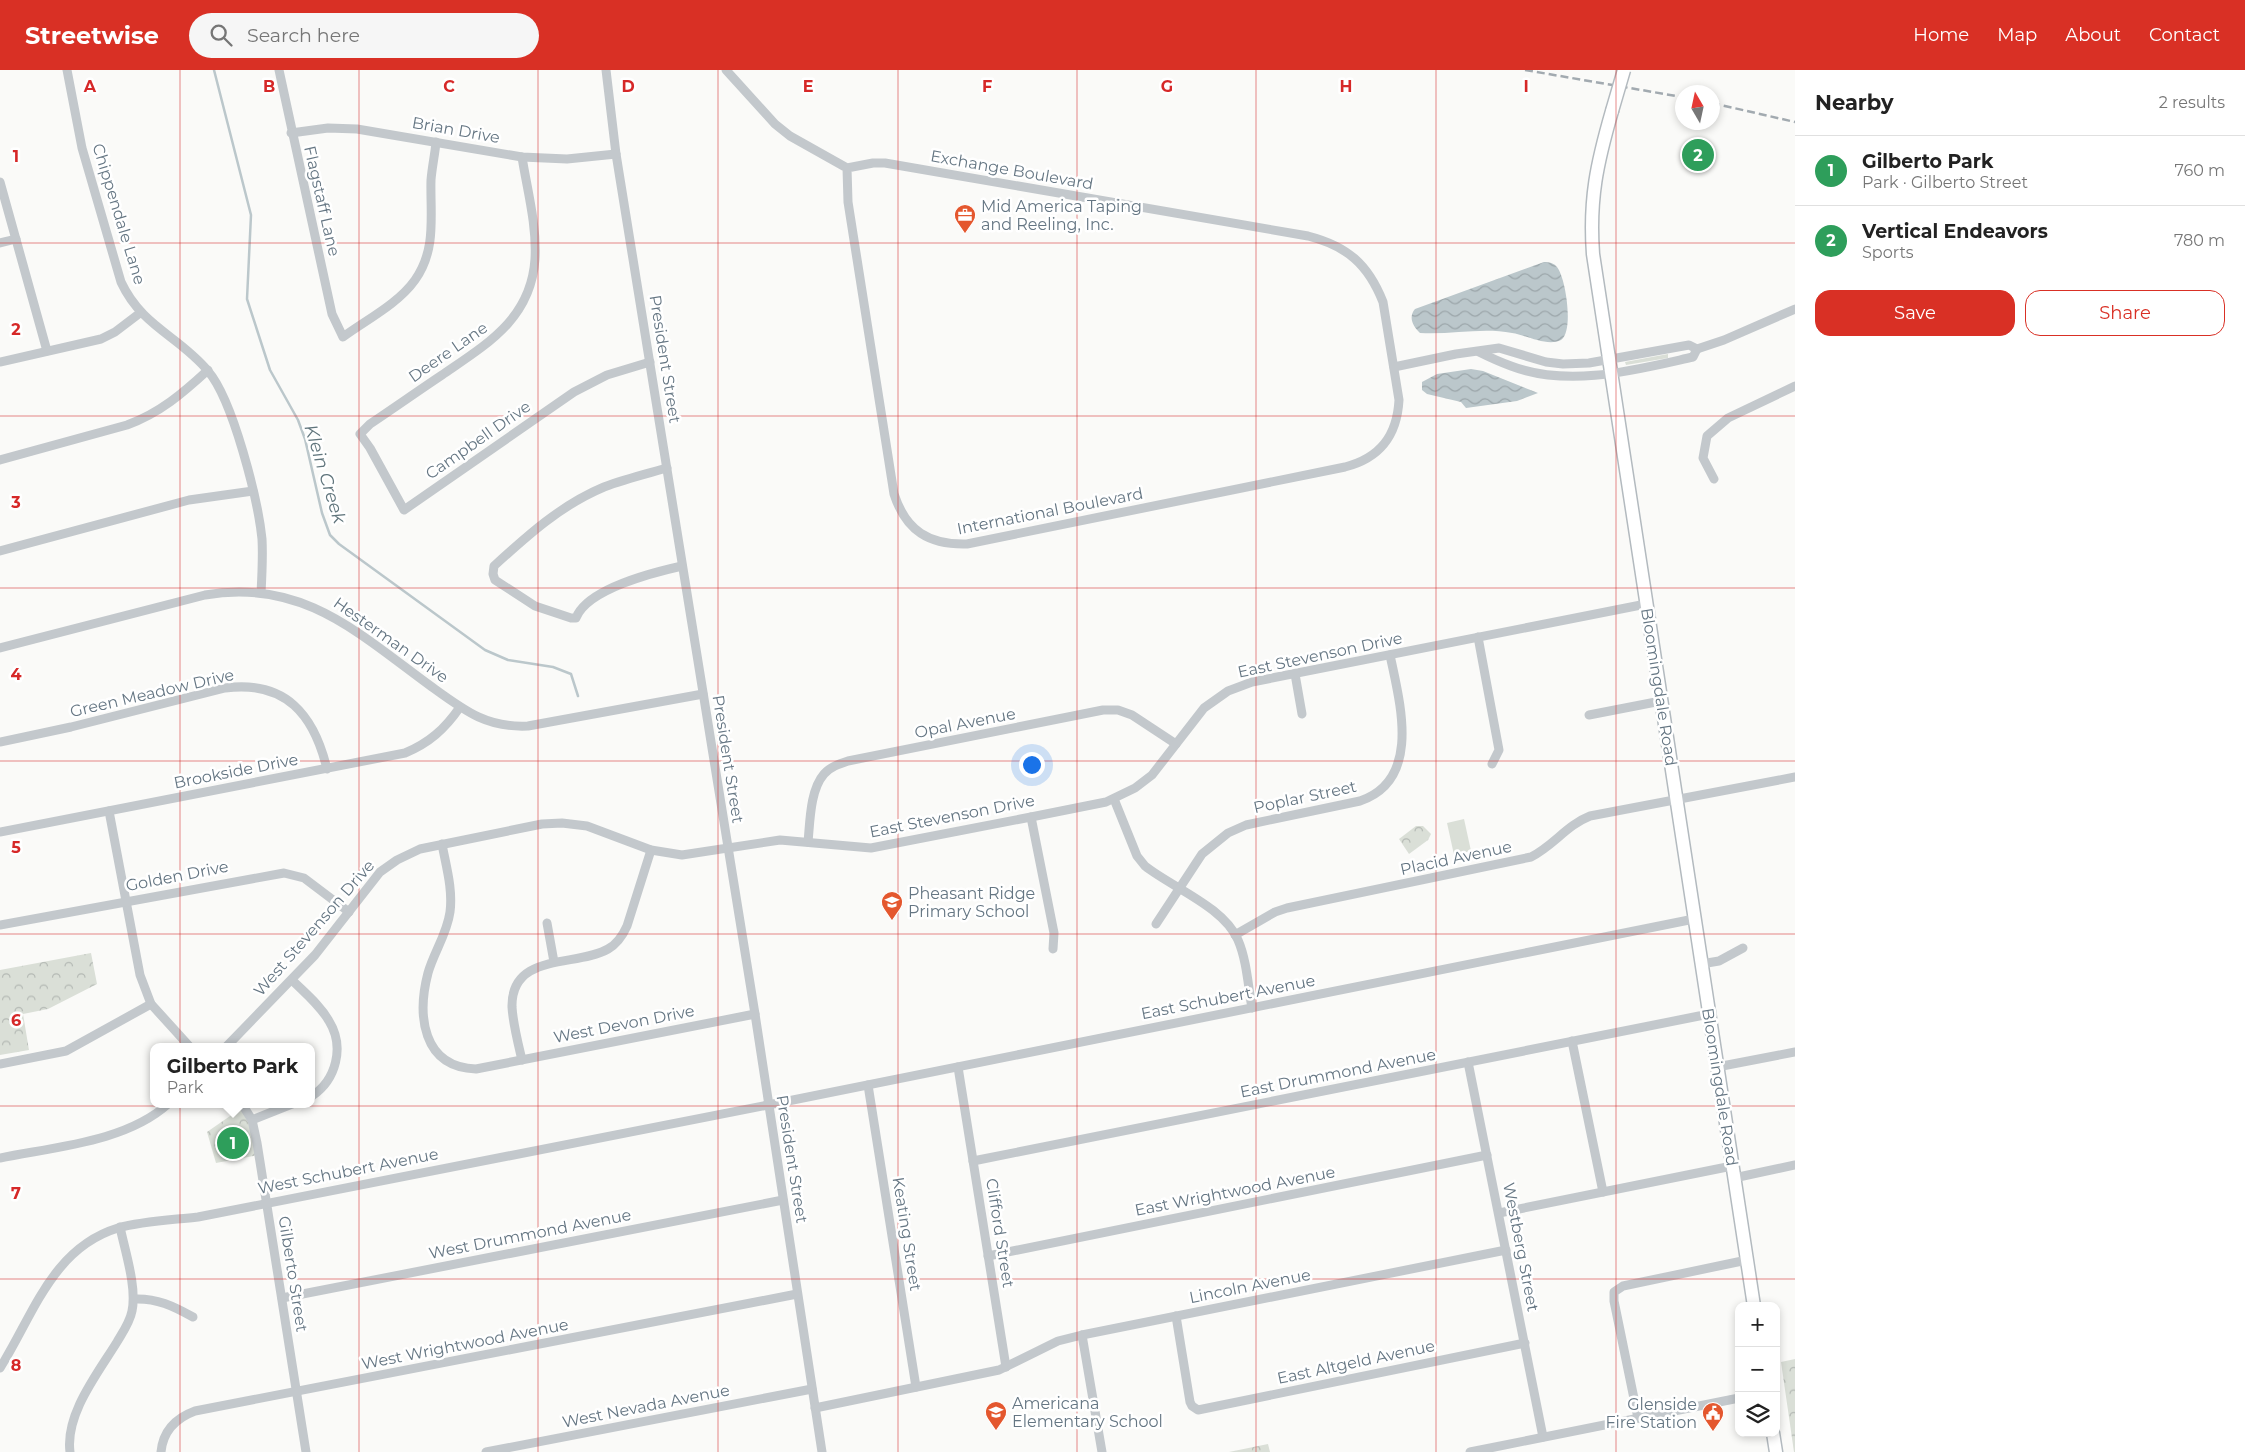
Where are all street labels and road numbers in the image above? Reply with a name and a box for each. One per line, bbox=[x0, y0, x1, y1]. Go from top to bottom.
street label: Brian Drive bbox=[411, 113, 501, 147]
street label: Chippendale Lane bbox=[89, 141, 149, 287]
street label: Flagstaff Lane bbox=[300, 144, 344, 258]
street label: Exchange Boulevard bbox=[929, 146, 1095, 194]
street label: President Street bbox=[645, 294, 685, 425]
street label: Deere Lane bbox=[405, 318, 491, 386]
street label: Campbell Drive bbox=[422, 397, 534, 483]
street label: International Boulevard bbox=[955, 484, 1145, 538]
street label: Hesterman Drive bbox=[330, 593, 452, 687]
street label: Bloomingdale Road bbox=[1637, 607, 1681, 767]
street label: East Stevenson Drive bbox=[1236, 628, 1404, 682]
street label: Green Meadow Drive bbox=[68, 665, 236, 721]
street label: President Street bbox=[708, 694, 748, 825]
street label: Opal Avenue bbox=[913, 704, 1017, 742]
street label: Brookside Drive bbox=[172, 750, 300, 792]
street label: Poplar Street bbox=[1252, 777, 1359, 817]
street label: East Stevenson Drive bbox=[868, 791, 1036, 841]
street label: Placid Avenue bbox=[1398, 837, 1514, 879]
street label: West Stevenson Drive bbox=[250, 856, 378, 1000]
street label: Golden Drive bbox=[124, 857, 230, 895]
street label: East Schubert Avenue bbox=[1139, 971, 1317, 1023]
street label: West Devon Drive bbox=[552, 1001, 696, 1047]
street label: Bloomingdale Road bbox=[1698, 1007, 1742, 1167]
street label: East Drummond Avenue bbox=[1238, 1045, 1438, 1101]
street label: President Street bbox=[772, 1094, 812, 1225]
street label: West Schubert Avenue bbox=[256, 1144, 440, 1198]
street label: East Wrightwood Avenue bbox=[1133, 1162, 1337, 1220]
street label: Keating Street bbox=[889, 1176, 925, 1293]
street label: Clifford Street bbox=[982, 1177, 1018, 1289]
street label: Westberg Street bbox=[1499, 1181, 1543, 1314]
street label: West Drummond Avenue bbox=[427, 1205, 633, 1263]
street label: Gilberto Street bbox=[274, 1215, 312, 1334]
street label: Lincoln Avenue bbox=[1188, 1265, 1312, 1307]
street label: West Wrightwood Avenue bbox=[360, 1315, 570, 1373]
street label: East Altgeld Avenue bbox=[1275, 1336, 1437, 1388]
street label: West Nevada Avenue bbox=[561, 1380, 731, 1432]

